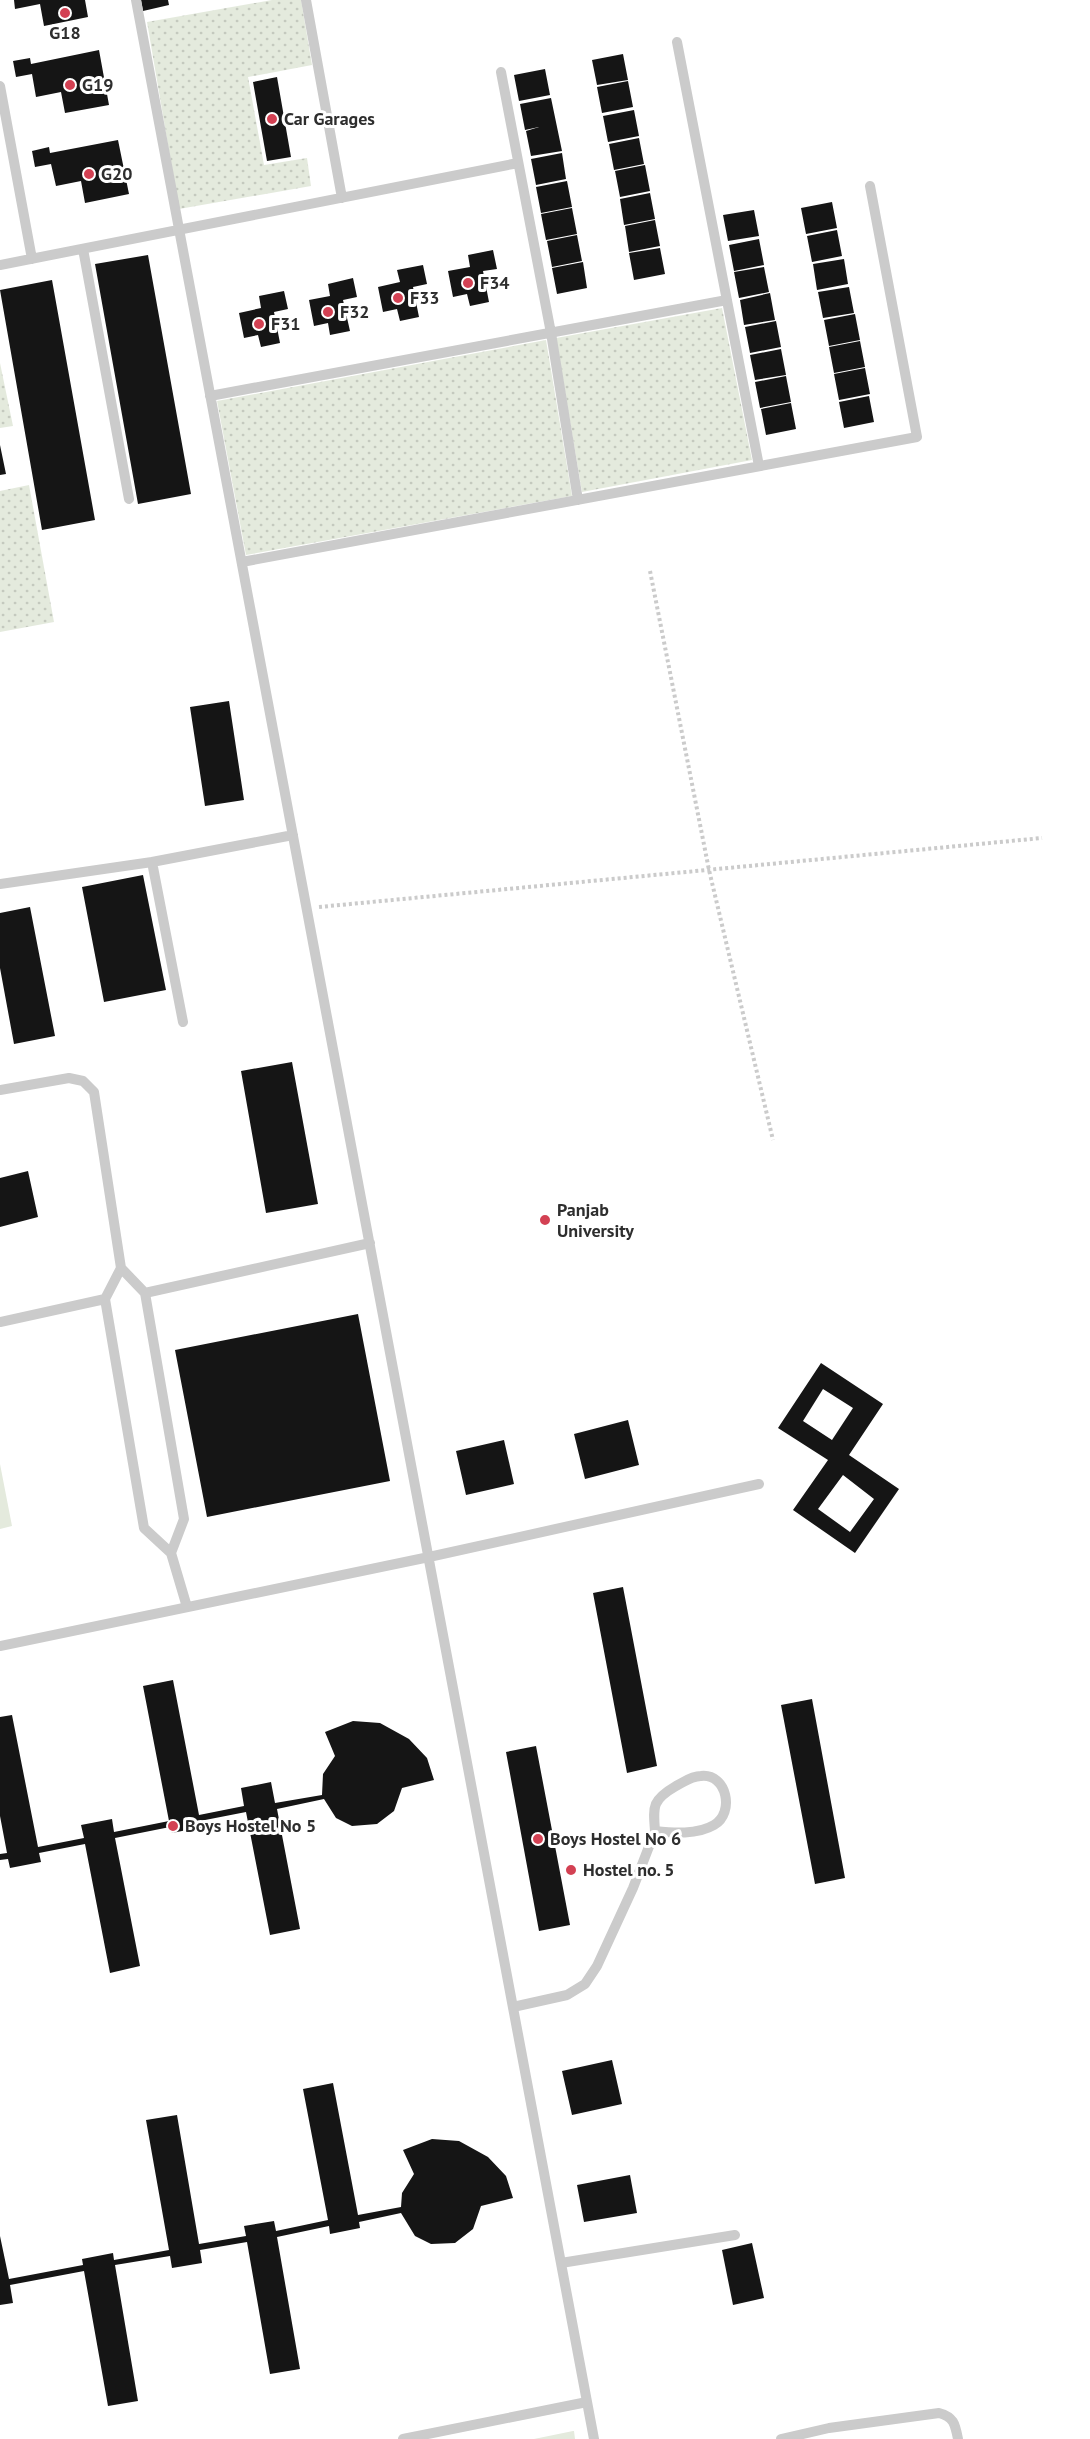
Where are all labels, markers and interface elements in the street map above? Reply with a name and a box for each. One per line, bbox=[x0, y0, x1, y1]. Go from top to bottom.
marker: G18 bbox=[58, 6, 72, 20]
place label: G18 bbox=[49, 21, 81, 44]
place label: G19 bbox=[82, 73, 113, 96]
marker: G19 bbox=[63, 78, 77, 92]
place label: Car Garages bbox=[284, 107, 375, 130]
marker: Car Garages bbox=[265, 112, 279, 126]
place label: G20 bbox=[101, 162, 132, 185]
marker: G20 bbox=[82, 167, 96, 181]
place label: F34 bbox=[480, 271, 510, 294]
marker: F34 bbox=[461, 276, 475, 290]
place label: F33 bbox=[410, 286, 440, 309]
marker: F33 bbox=[391, 291, 405, 305]
place label: F32 bbox=[340, 300, 370, 323]
marker: F32 bbox=[321, 305, 335, 319]
place label: F31 bbox=[271, 312, 301, 335]
marker: F31 bbox=[252, 317, 266, 331]
place label: Panjab University bbox=[557, 1198, 634, 1242]
marker: Panjab University bbox=[538, 1213, 552, 1227]
place label: Boys Hostel No 5 bbox=[185, 1814, 316, 1837]
marker: Boys Hostel No 5 bbox=[166, 1819, 180, 1833]
place label: Boys Hostel No 6 bbox=[550, 1827, 681, 1850]
marker: Boys Hostel No 6 bbox=[531, 1832, 545, 1846]
place label: Hostel no. 5 bbox=[583, 1858, 674, 1881]
marker: Hostel no. 5 bbox=[564, 1863, 578, 1877]

